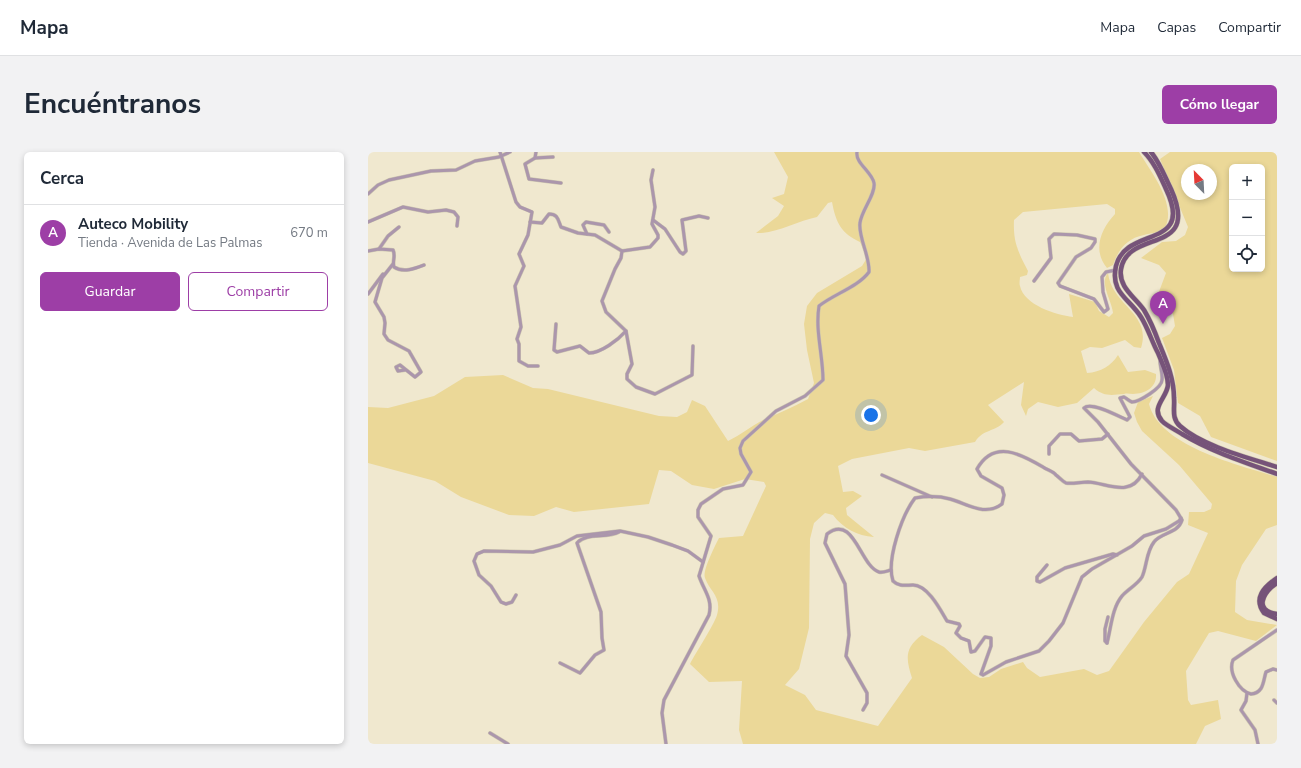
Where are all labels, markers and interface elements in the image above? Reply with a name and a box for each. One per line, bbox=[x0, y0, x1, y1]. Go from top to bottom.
text: Mapa bbox=[20, 15, 69, 41]
text: Mapa bbox=[1100, 18, 1135, 37]
text: Capas bbox=[1157, 18, 1196, 37]
text: Compartir bbox=[1218, 18, 1281, 37]
text: Encuéntranos bbox=[24, 85, 201, 123]
button: Cómo llegar bbox=[1162, 85, 1277, 124]
north arrow bbox=[1181, 164, 1217, 200]
map controls bbox=[1229, 164, 1265, 272]
button: + bbox=[1229, 164, 1265, 200]
text: Cerca bbox=[40, 167, 84, 190]
button: − bbox=[1229, 200, 1265, 236]
text: Auteco Mobility bbox=[78, 214, 188, 234]
text: A bbox=[48, 224, 58, 242]
text: 670 m bbox=[290, 224, 328, 242]
text: Tienda · Avenida de Las Palmas bbox=[78, 234, 262, 252]
button: locate bbox=[1229, 236, 1265, 272]
button: Guardar bbox=[40, 272, 180, 311]
button: Compartir bbox=[188, 272, 328, 311]
pin: A bbox=[1150, 291, 1176, 324]
your location bbox=[861, 405, 881, 425]

